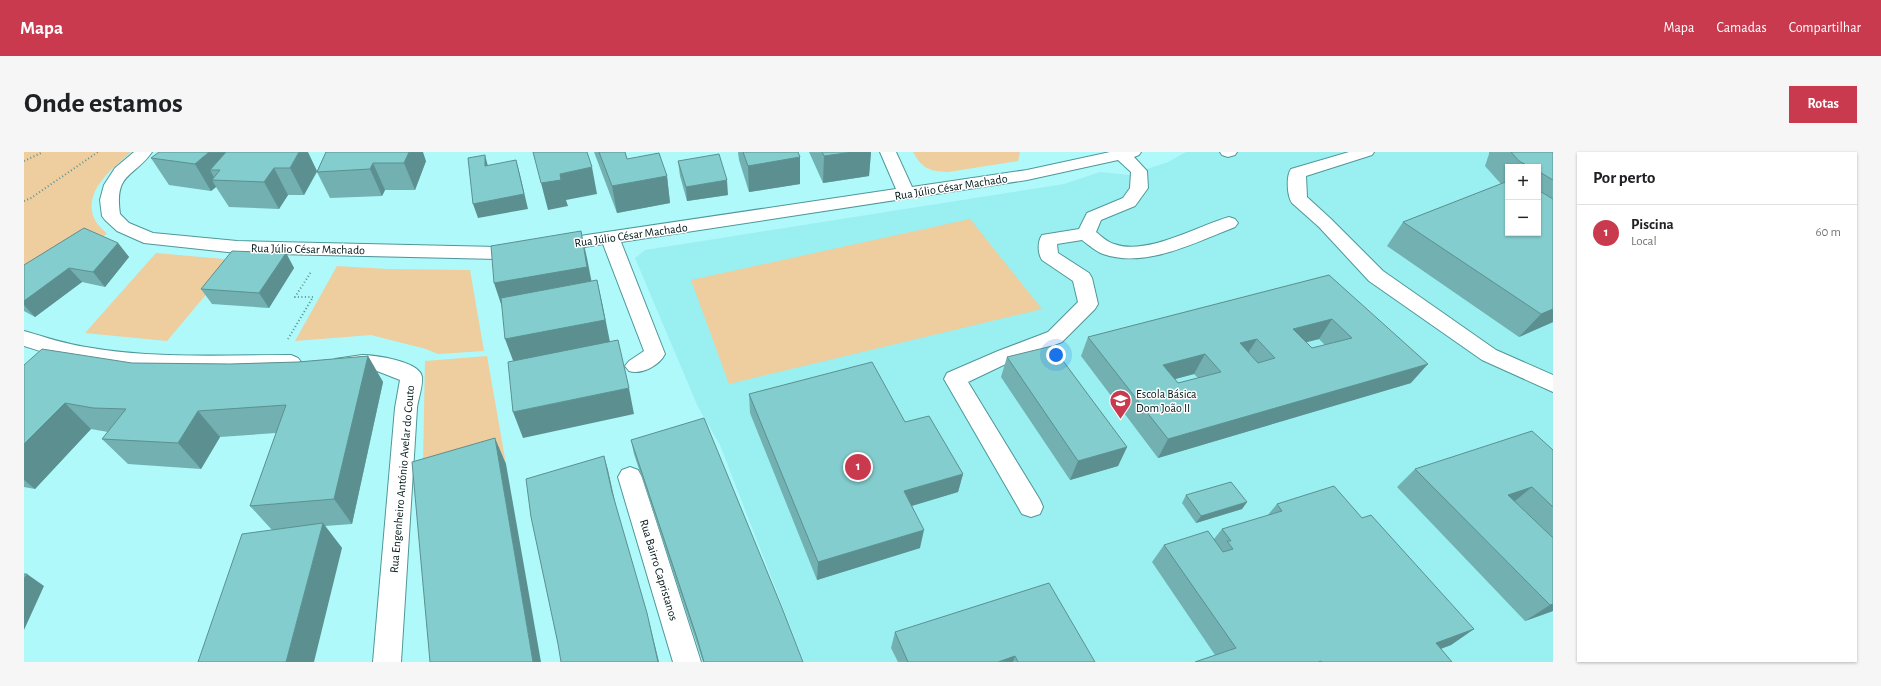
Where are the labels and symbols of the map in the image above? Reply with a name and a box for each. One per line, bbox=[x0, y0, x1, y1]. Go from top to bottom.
street label: Rua Júlio César Machado bbox=[894, 172, 1008, 202]
street label: Rua Júlio César Machado bbox=[574, 221, 688, 249]
street label: Rua Júlio César Machado bbox=[251, 242, 365, 256]
your location bbox=[1046, 345, 1066, 365]
street label: Rua Engenheiro António Avelar do Couto bbox=[388, 385, 416, 573]
school or university icon: Escola Básica Dom João II bbox=[1107, 388, 1133, 421]
place label: Escola Básica Dom João II bbox=[1136, 388, 1197, 414]
pin: 1 bbox=[845, 452, 871, 482]
street label: Rua Bairro Capristanos bbox=[638, 518, 680, 622]

